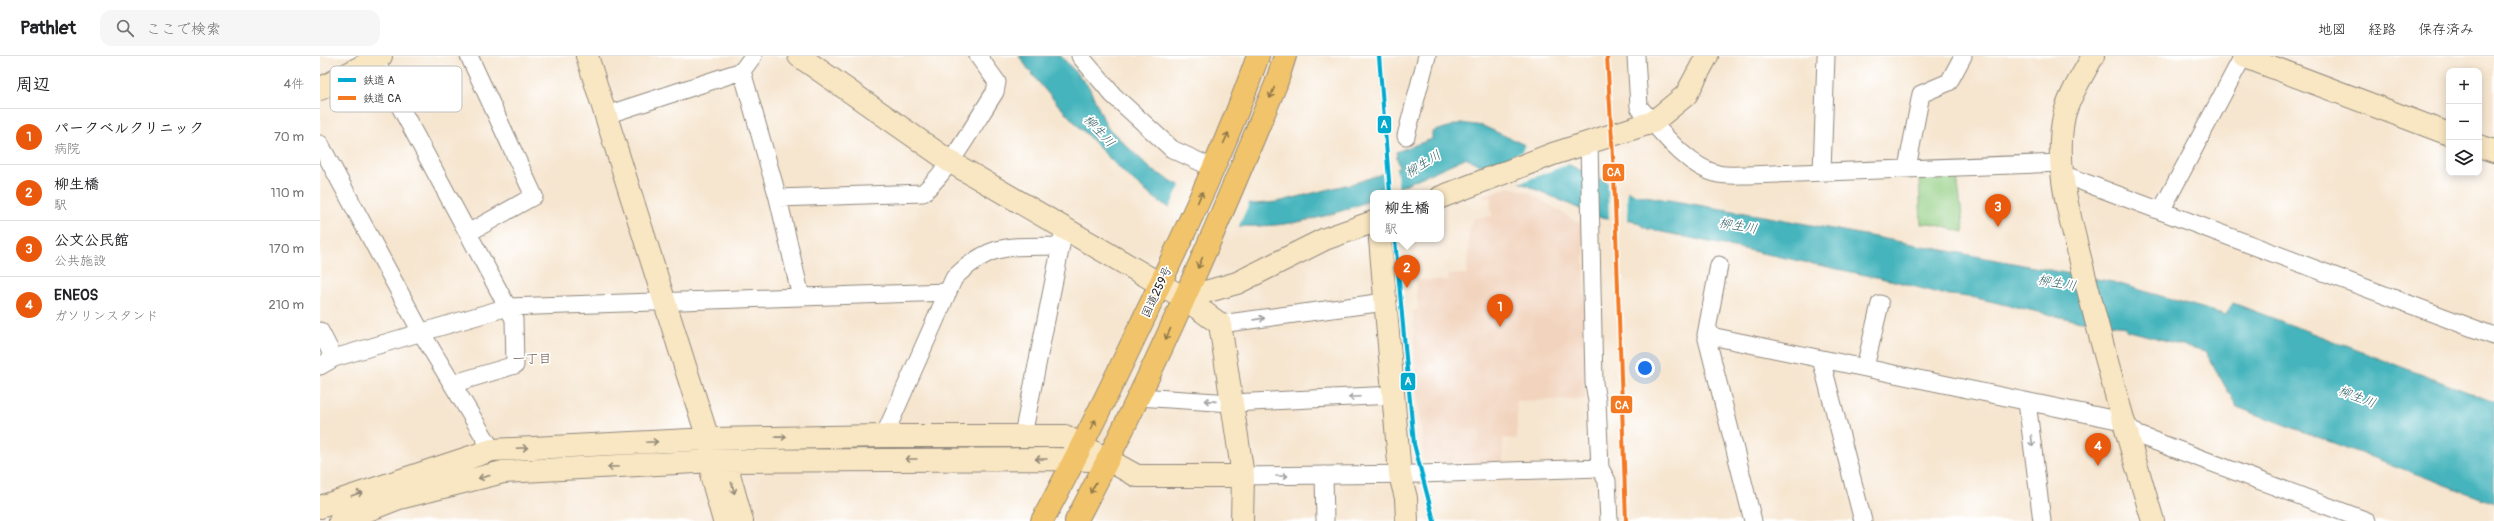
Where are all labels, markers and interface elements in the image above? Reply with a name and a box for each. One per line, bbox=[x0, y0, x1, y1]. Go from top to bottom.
search box bbox=[100, 10, 380, 46]
text: Pathlet bbox=[20, 16, 76, 40]
icon: search bbox=[114, 17, 136, 39]
text: ここで検索 bbox=[146, 20, 221, 39]
text: 地図 bbox=[2318, 21, 2346, 38]
text: 経路 bbox=[2368, 21, 2396, 38]
text: 保存済み bbox=[2418, 21, 2474, 38]
legend bbox=[330, 66, 462, 112]
map controls bbox=[2446, 68, 2482, 176]
button: + bbox=[2446, 68, 2482, 104]
text: 周辺 bbox=[16, 74, 50, 95]
text: 鉄道 A bbox=[363, 74, 395, 87]
text: 4件 bbox=[283, 76, 304, 92]
one-way arrow bbox=[1268, 87, 1276, 99]
text: 鉄道 CA bbox=[363, 92, 401, 105]
button: − bbox=[2446, 104, 2482, 140]
water label: 柳生川 bbox=[1080, 111, 1118, 151]
line badge: A bbox=[1377, 115, 1392, 134]
text: A bbox=[1380, 118, 1388, 131]
text: パークベルクリニック bbox=[54, 119, 204, 138]
text: 1 bbox=[26, 129, 32, 145]
text: 70 m bbox=[274, 129, 304, 145]
one-way arrow bbox=[1223, 132, 1230, 144]
button: layers bbox=[2446, 140, 2482, 176]
text: 病院 bbox=[54, 141, 80, 157]
water label: 柳生川 bbox=[1402, 147, 1444, 181]
line badge: CA bbox=[1602, 163, 1625, 182]
text: CA bbox=[1607, 166, 1622, 179]
text: 柳生橋 bbox=[54, 175, 99, 194]
text: 2 bbox=[25, 185, 33, 201]
text: 110 m bbox=[271, 185, 304, 201]
popup bbox=[1370, 190, 1444, 242]
one-way arrow bbox=[1197, 191, 1204, 203]
pin: 3 bbox=[1985, 194, 2011, 227]
text: 駅 bbox=[54, 197, 67, 213]
text: 柳生橋 bbox=[1384, 199, 1430, 218]
water label: 柳生川 bbox=[1717, 215, 1759, 237]
text: 駅 bbox=[1384, 221, 1398, 237]
text: 公文公民館 bbox=[54, 231, 129, 250]
text: 3 bbox=[25, 241, 33, 257]
text: 170 m bbox=[269, 241, 304, 257]
text: 公共施設 bbox=[54, 253, 106, 269]
pin: 2 bbox=[1394, 255, 1420, 288]
one-way arrow bbox=[1196, 256, 1204, 268]
street label: 国道259号 bbox=[1138, 264, 1176, 320]
water label: 柳生川 bbox=[2036, 272, 2078, 294]
text: ENEOS bbox=[54, 286, 98, 305]
pin: 1 bbox=[1487, 294, 1513, 327]
text: 4 bbox=[25, 297, 33, 313]
text: 210 m bbox=[268, 297, 304, 313]
text: ガソリンスタンド bbox=[54, 308, 158, 324]
one-way arrow bbox=[1252, 315, 1265, 323]
one-way arrow bbox=[1164, 327, 1171, 339]
district label: 一丁目 bbox=[512, 351, 552, 367]
your location bbox=[1635, 358, 1655, 378]
line badge: A bbox=[1400, 372, 1416, 391]
text: A bbox=[1404, 375, 1412, 388]
water label: 柳生川 bbox=[2336, 383, 2378, 411]
one-way arrow bbox=[1348, 393, 1361, 400]
line badge: CA bbox=[1610, 395, 1633, 414]
one-way arrow bbox=[1204, 398, 1217, 405]
text: CA bbox=[1615, 399, 1630, 412]
one-way arrow bbox=[1090, 419, 1097, 431]
pin: 4 bbox=[2085, 433, 2111, 466]
one-way arrow bbox=[774, 434, 787, 441]
one-way arrow bbox=[2028, 434, 2036, 447]
one-way arrow bbox=[645, 438, 658, 445]
one-way arrow bbox=[515, 445, 528, 452]
one-way arrow bbox=[905, 455, 918, 463]
one-way arrow bbox=[1035, 455, 1048, 463]
one-way arrow bbox=[607, 463, 620, 470]
one-way arrow bbox=[1275, 472, 1288, 480]
one-way arrow bbox=[478, 474, 491, 481]
one-way arrow bbox=[730, 481, 737, 494]
one-way arrow bbox=[1089, 482, 1097, 494]
one-way arrow bbox=[350, 490, 363, 497]

